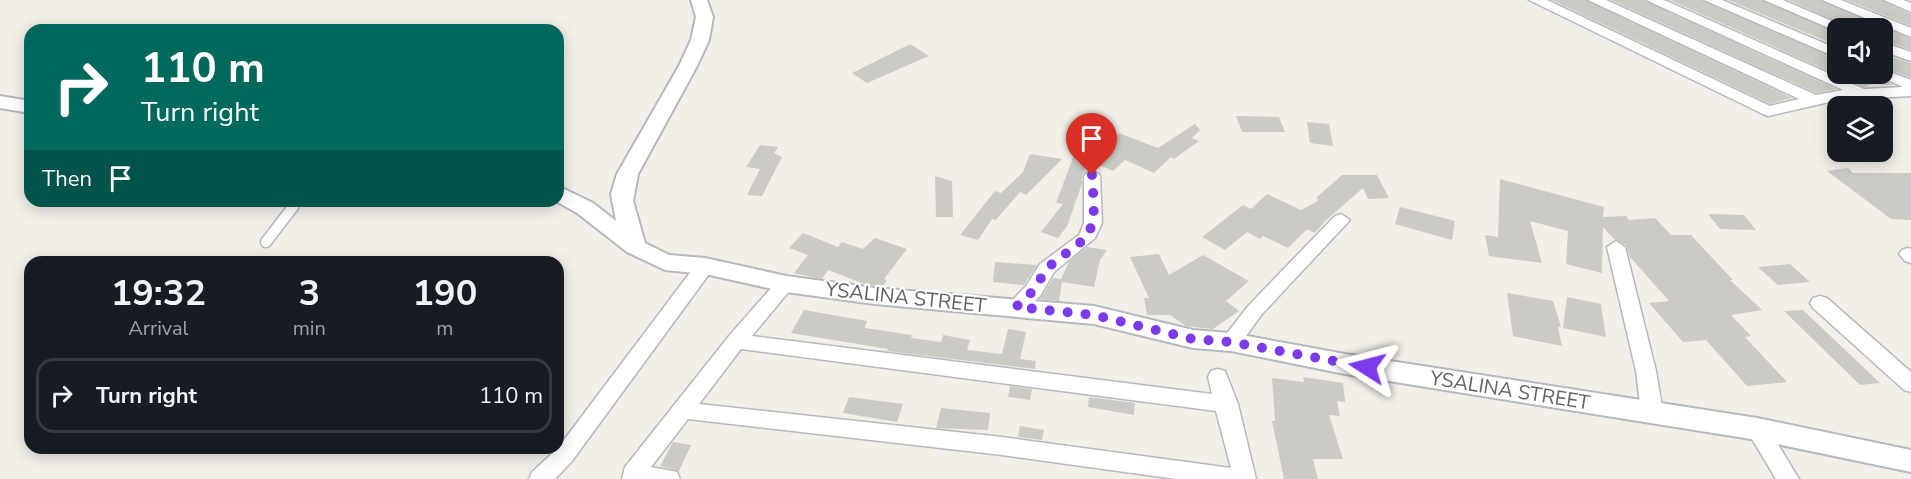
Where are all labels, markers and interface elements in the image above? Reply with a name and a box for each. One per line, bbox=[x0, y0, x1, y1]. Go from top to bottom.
map controls bbox=[1827, 18, 1893, 162]
button: sound bbox=[1827, 18, 1893, 84]
text: 110 m bbox=[141, 40, 265, 97]
icon: right bbox=[42, 48, 120, 126]
text: Turn right bbox=[141, 94, 259, 131]
button: layers bbox=[1827, 96, 1893, 162]
pin bbox=[1066, 113, 1117, 175]
icon: arrive bbox=[1075, 122, 1108, 155]
icon: arrive bbox=[104, 162, 137, 195]
text: Then bbox=[42, 164, 92, 194]
text: 19:32 bbox=[111, 269, 206, 318]
text: 3 bbox=[298, 269, 320, 318]
text: 190 bbox=[412, 269, 477, 318]
street label: YSALINA STREET bbox=[823, 276, 988, 319]
text: Arrival bbox=[128, 315, 188, 342]
text: min bbox=[293, 315, 326, 342]
text: m bbox=[436, 315, 453, 342]
position arrow bbox=[1335, 335, 1399, 399]
street label: YSALINA STREET bbox=[1427, 364, 1592, 416]
icon: right bbox=[45, 379, 78, 412]
text: Turn right bbox=[96, 381, 197, 411]
text: 110 m bbox=[479, 381, 543, 411]

